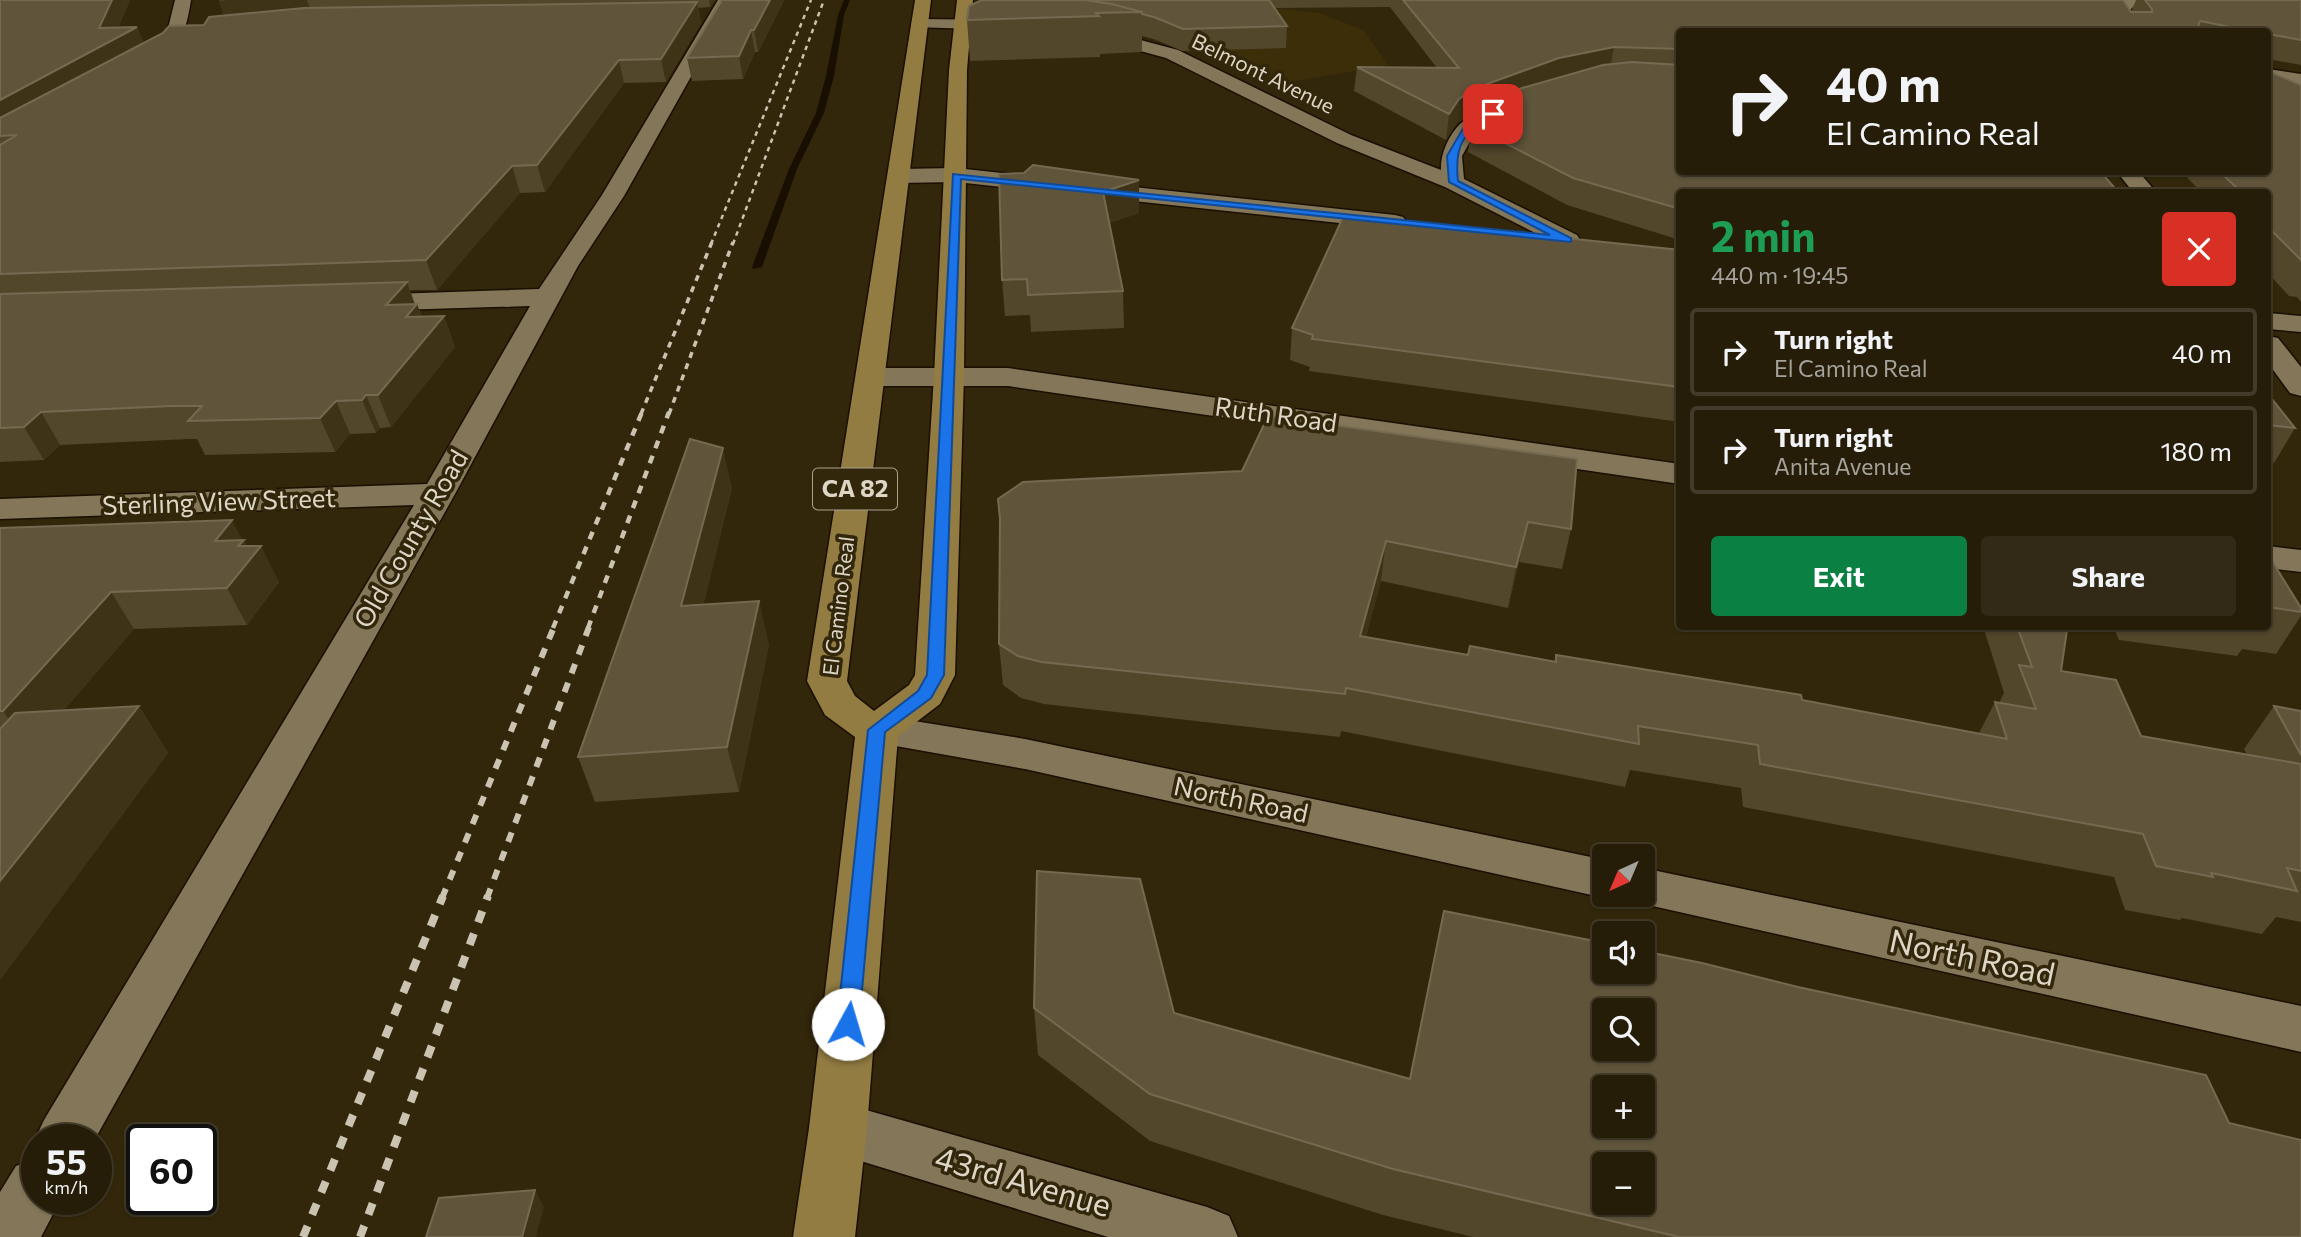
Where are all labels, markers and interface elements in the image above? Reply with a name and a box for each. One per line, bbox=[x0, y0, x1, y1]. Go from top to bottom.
street label: Belmont Avenue bbox=[1188, 27, 1339, 118]
text: 40 m bbox=[1826, 52, 1941, 112]
icon: right bbox=[1711, 56, 1802, 147]
pin bbox=[1463, 84, 1523, 144]
icon: arrive bbox=[1474, 95, 1512, 133]
text: El Camino Real bbox=[1826, 112, 2040, 152]
text: 2 min bbox=[1711, 209, 1816, 261]
button: close bbox=[2162, 212, 2236, 286]
text: 440 m · 19:45 bbox=[1711, 261, 1849, 289]
text: Turn right bbox=[1774, 323, 1893, 354]
icon: right bbox=[1715, 333, 1753, 371]
text: 40 m bbox=[2172, 337, 2232, 368]
text: El Camino Real bbox=[1774, 354, 1928, 382]
street label: Ruth Road bbox=[1213, 390, 1339, 437]
text: Turn right bbox=[1774, 421, 1893, 452]
icon: right bbox=[1715, 431, 1753, 469]
text: 180 m bbox=[2160, 435, 2232, 466]
street label: Old County Road bbox=[346, 444, 473, 633]
text: Anita Avenue bbox=[1774, 452, 1912, 480]
road number: CA 82 bbox=[813, 468, 897, 510]
street label: Sterling View Street bbox=[101, 481, 336, 520]
street label: El Camino Real bbox=[817, 535, 858, 677]
button: Exit bbox=[1711, 536, 1967, 616]
button: Share bbox=[1981, 536, 2236, 616]
street label: North Road bbox=[1171, 769, 1311, 828]
north arrow bbox=[1592, 844, 1656, 906]
map controls bbox=[1592, 844, 1655, 1215]
street label: North Road bbox=[1886, 919, 2059, 993]
button: sound bbox=[1592, 921, 1655, 984]
position arrow bbox=[811, 987, 885, 1061]
button: search bbox=[1592, 998, 1655, 1061]
button: + bbox=[1592, 1075, 1655, 1138]
speed limit sign: 60 bbox=[126, 1124, 217, 1215]
street label: 43rd Avenue bbox=[931, 1136, 1116, 1224]
text: 55 bbox=[46, 1139, 87, 1182]
button: − bbox=[1592, 1152, 1655, 1215]
text: km/h bbox=[45, 1176, 88, 1198]

